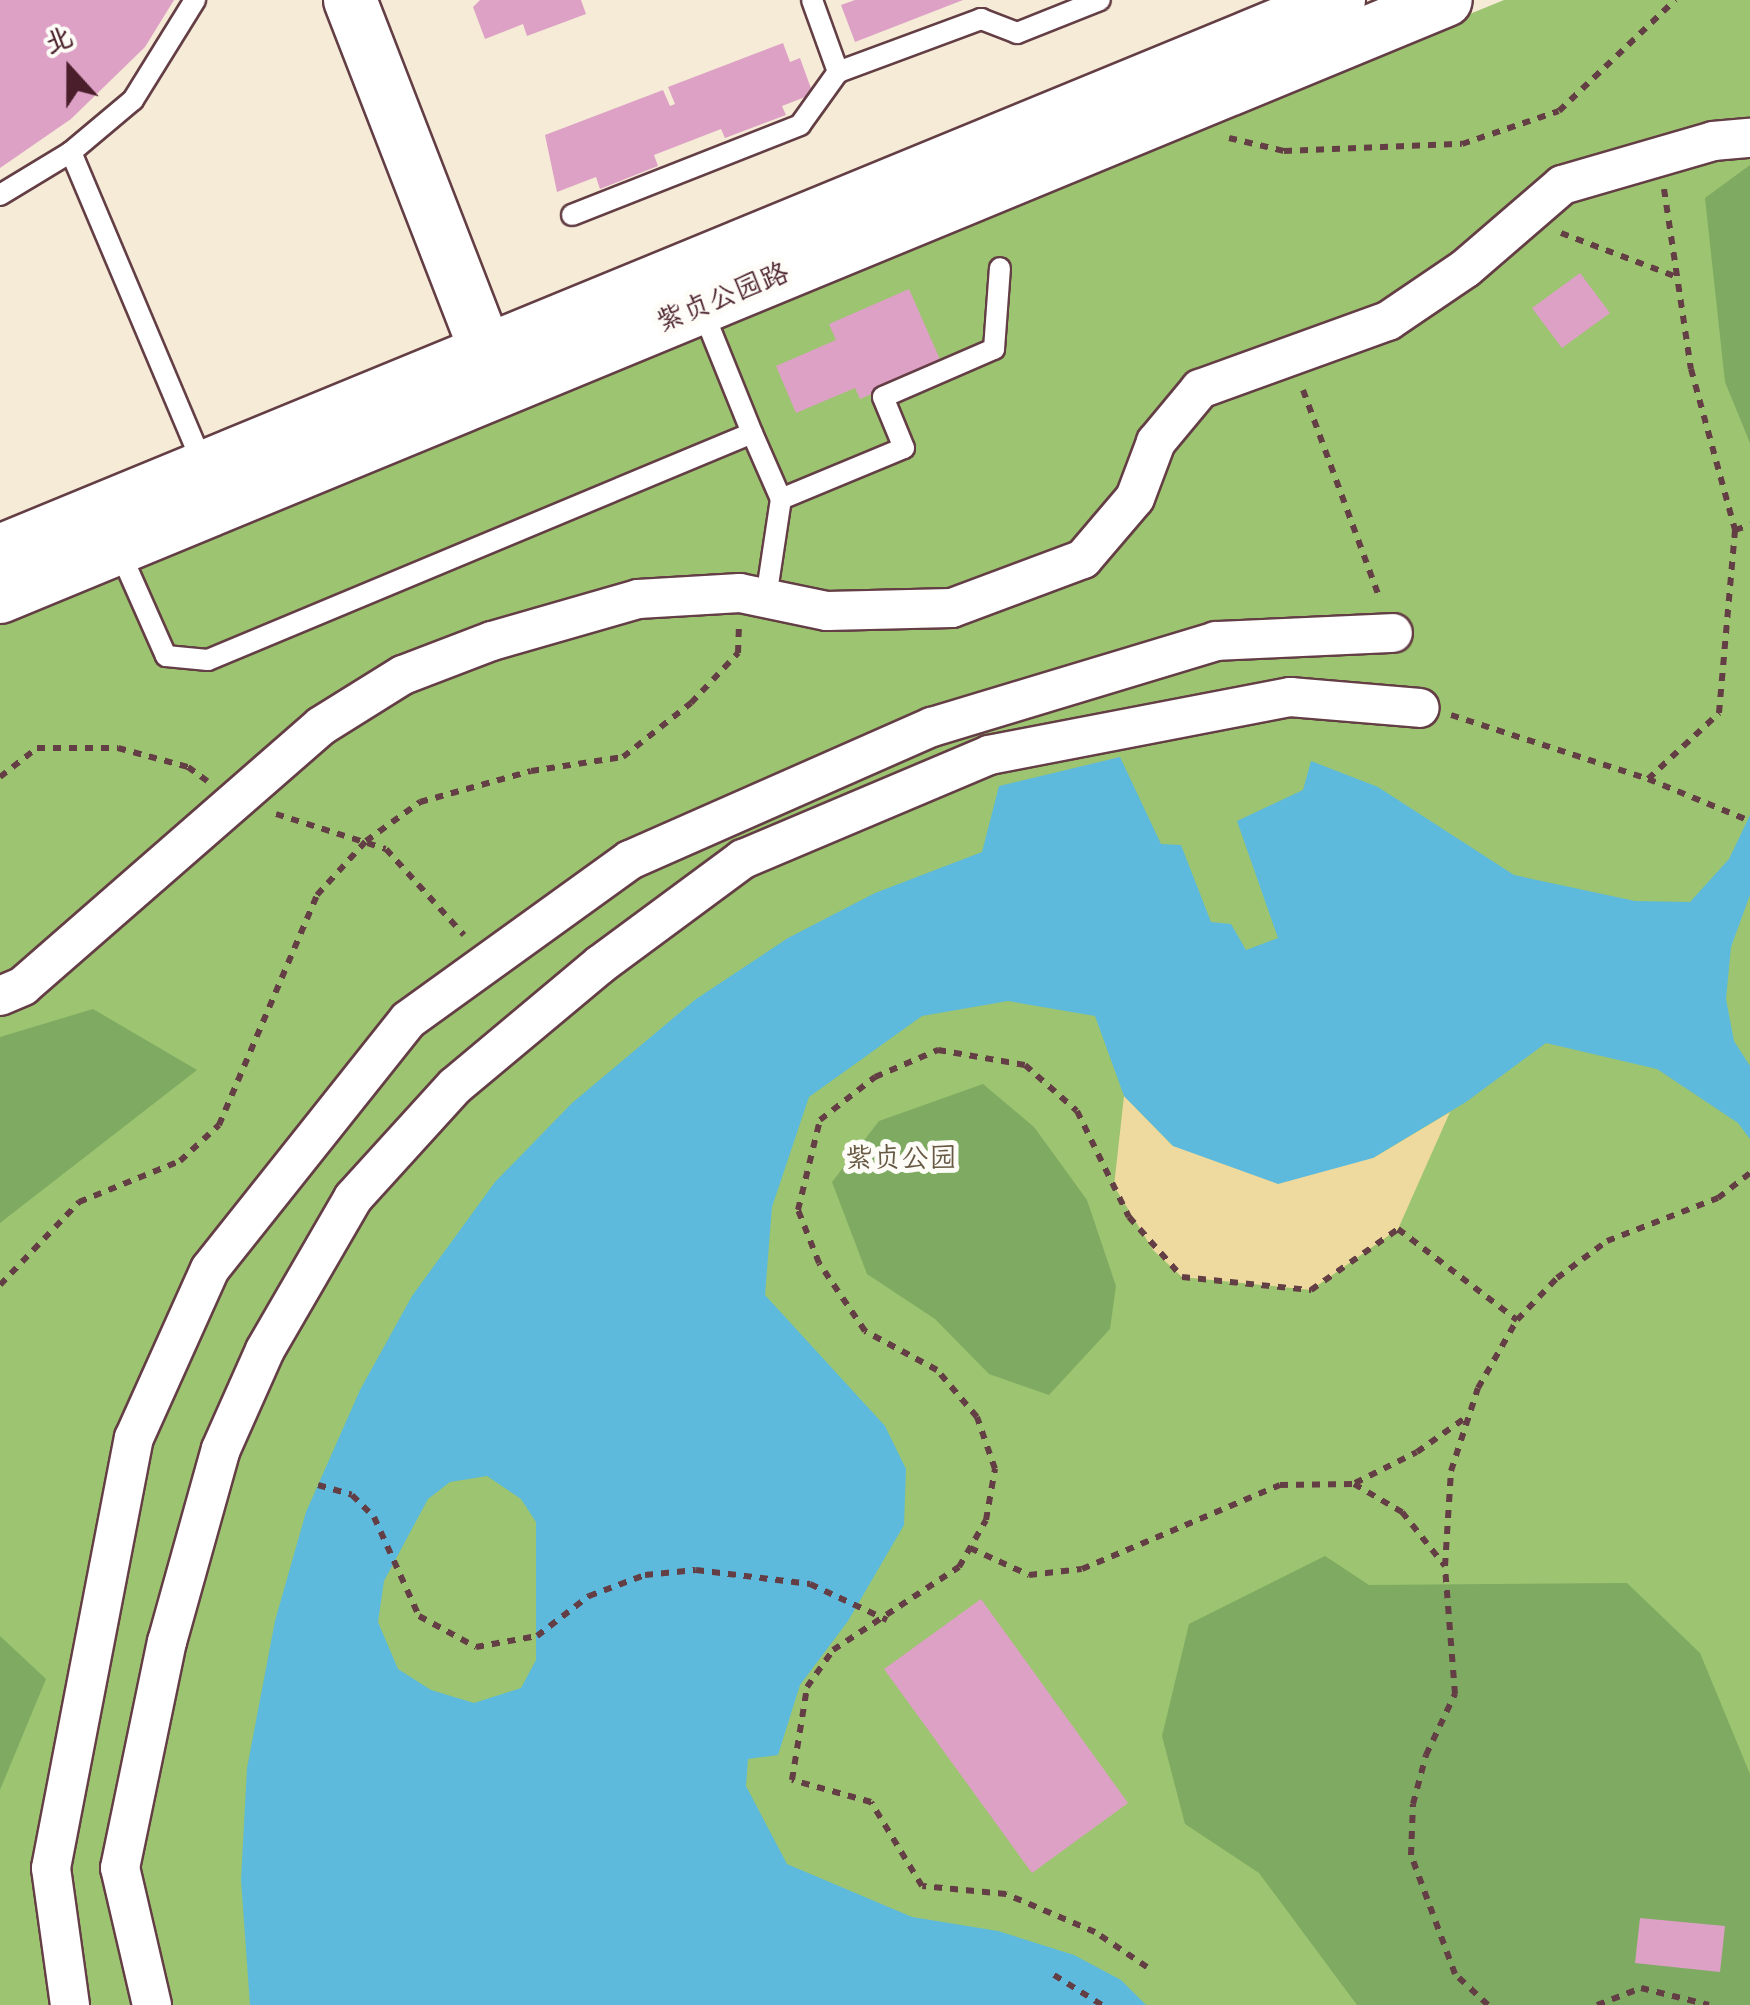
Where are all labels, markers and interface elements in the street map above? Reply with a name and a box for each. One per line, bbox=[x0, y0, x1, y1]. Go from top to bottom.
text: 北 bbox=[38, 16, 80, 68]
north arrow bbox=[20, 20, 120, 120]
street label: 紫贞公园路 bbox=[652, 257, 794, 341]
park label: 紫贞公园 bbox=[845, 1143, 957, 1177]

